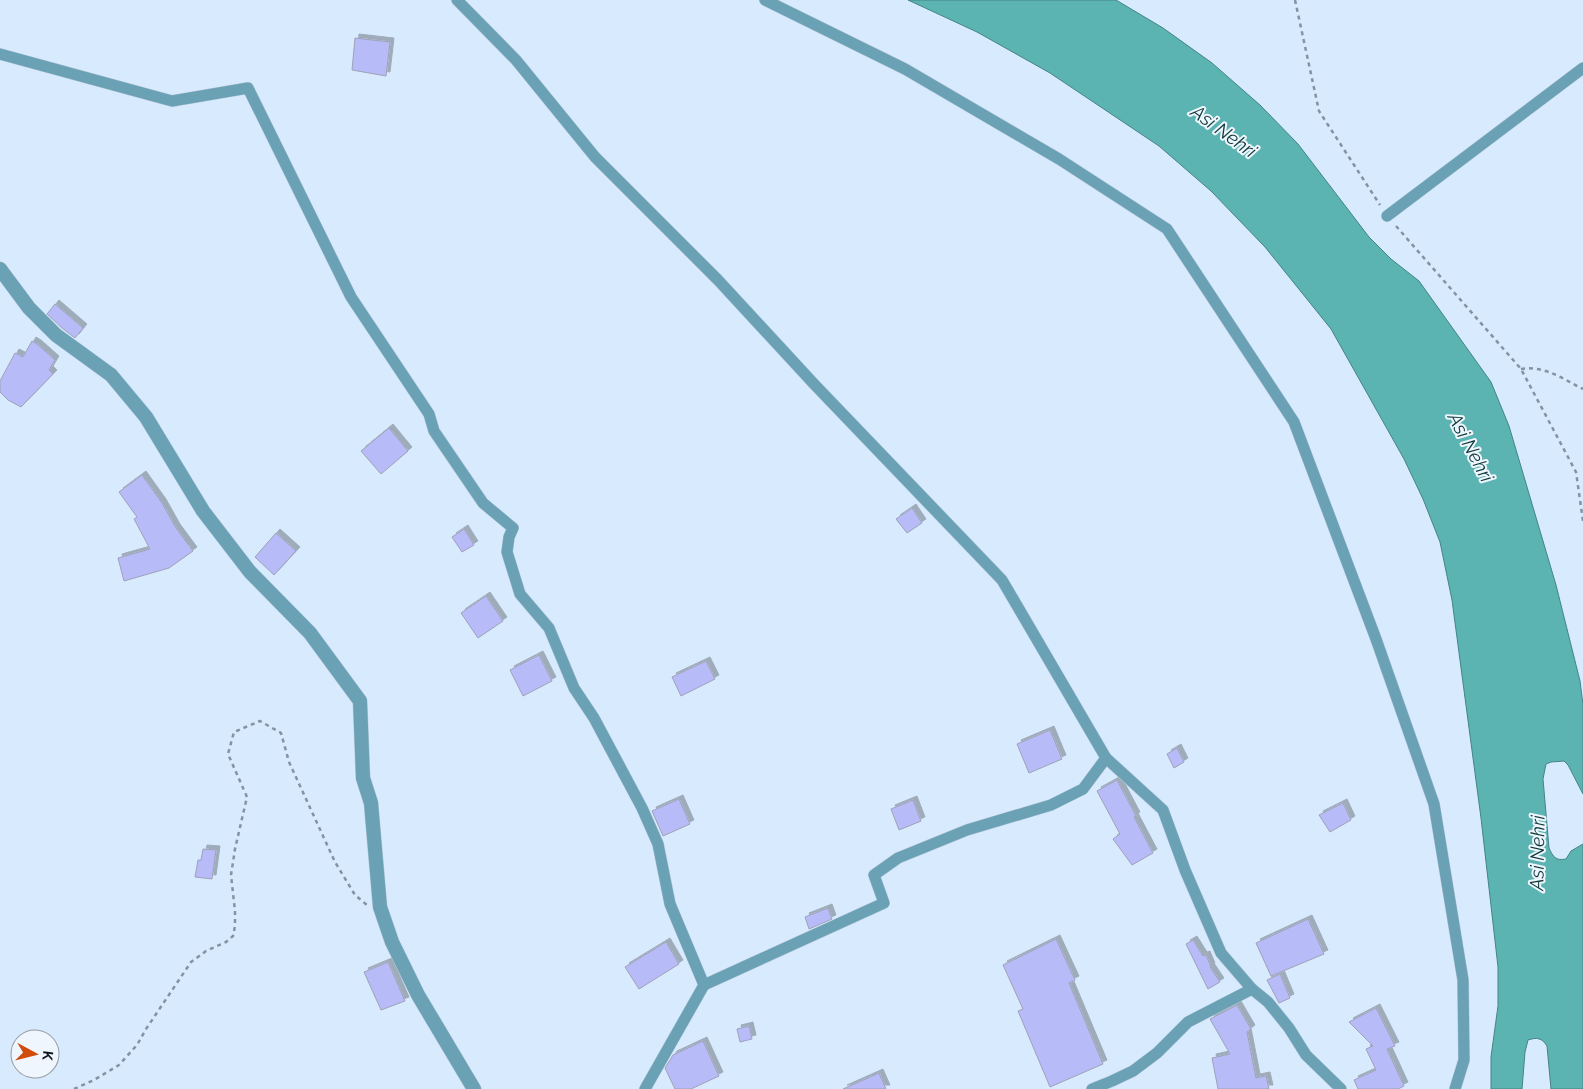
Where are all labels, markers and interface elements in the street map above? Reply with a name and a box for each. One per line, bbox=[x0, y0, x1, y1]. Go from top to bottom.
water label: Asi Nehri bbox=[1186, 99, 1262, 163]
water label: Asi Nehri bbox=[1443, 408, 1499, 486]
water label: Asi Nehri bbox=[1525, 814, 1549, 892]
north arrow bbox=[10, 1029, 60, 1079]
text: K bbox=[39, 1050, 56, 1062]

